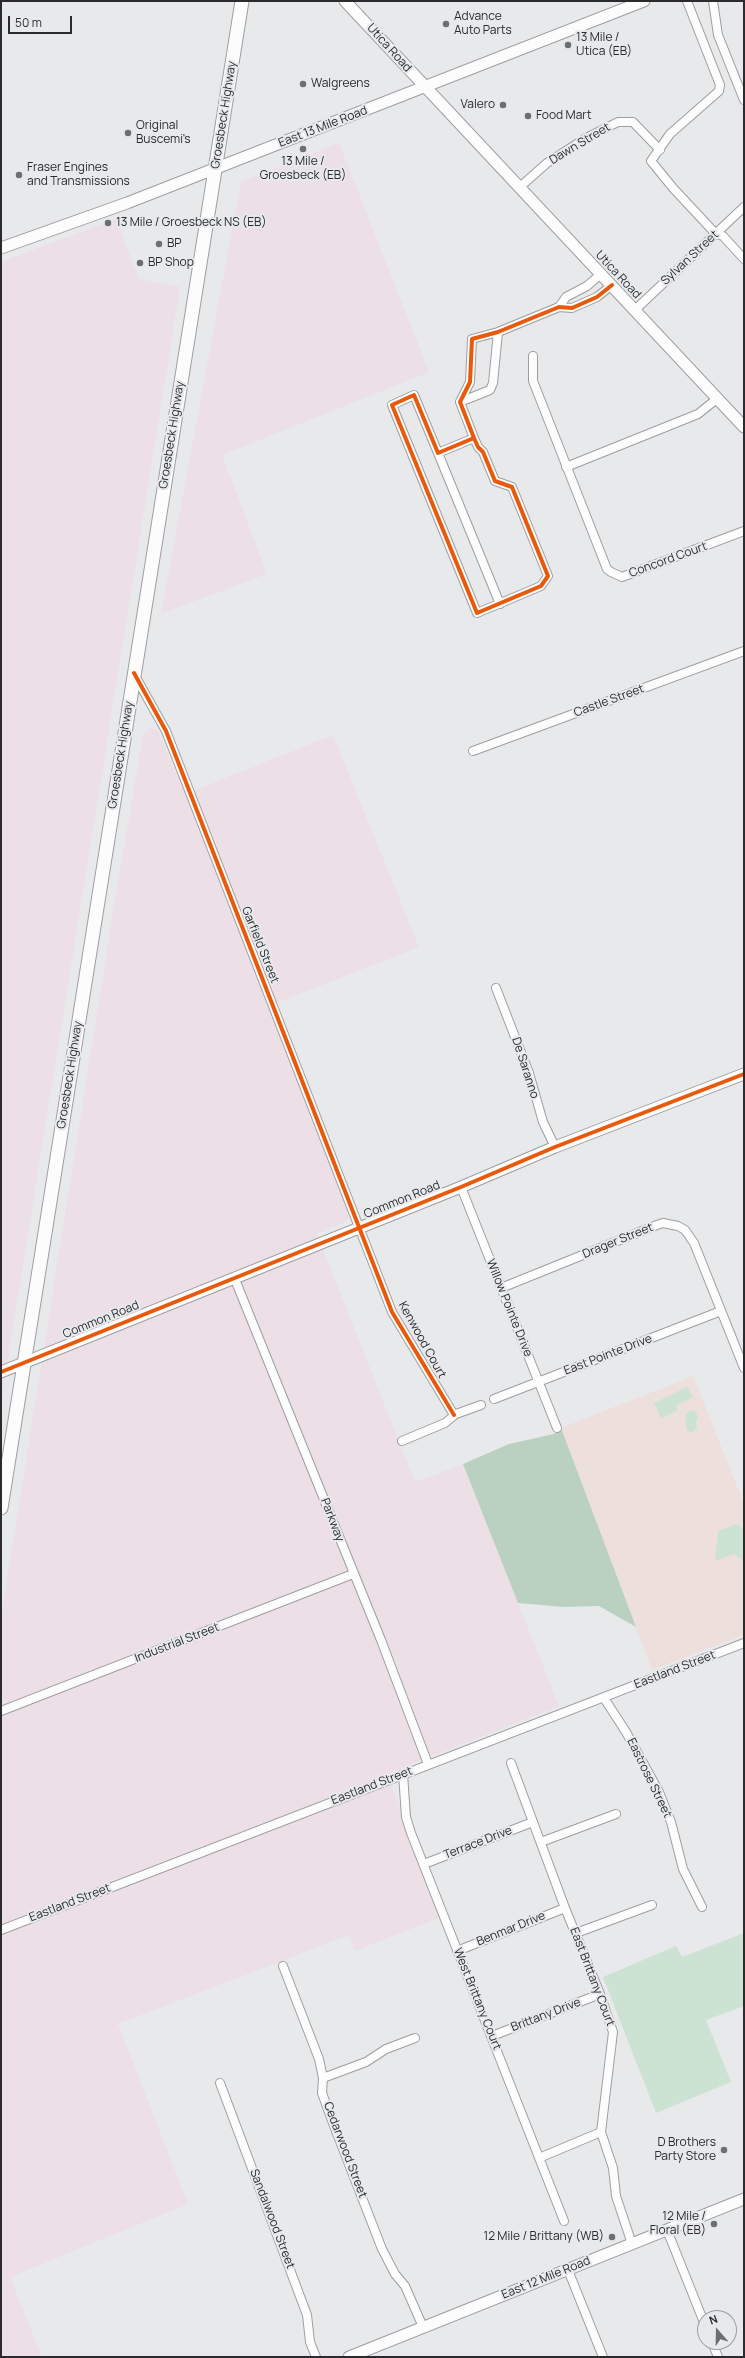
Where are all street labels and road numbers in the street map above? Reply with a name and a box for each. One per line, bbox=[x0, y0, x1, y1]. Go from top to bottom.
street label: Utica Road bbox=[364, 21, 414, 75]
street label: Groesbeck Highway bbox=[208, 60, 240, 170]
street label: East 13 Mile Road bbox=[276, 103, 370, 151]
street label: Dawn Street bbox=[547, 120, 613, 168]
street label: Sylvan Street bbox=[658, 228, 722, 288]
street label: Utica Road bbox=[592, 248, 644, 302]
street label: Groesbeck Highway bbox=[156, 380, 188, 490]
street label: Concord Court bbox=[627, 539, 709, 581]
street label: Castle Street bbox=[572, 682, 646, 720]
street label: Groesbeck Highway bbox=[105, 700, 137, 810]
street label: Garfield Street bbox=[238, 905, 282, 985]
street label: Groesbeck Highway bbox=[54, 1020, 86, 1130]
street label: De Saranno bbox=[508, 1036, 542, 1100]
street label: Common Road bbox=[362, 1178, 442, 1222]
street label: Drager Street bbox=[581, 1220, 655, 1262]
street label: Willow Pointe Drive bbox=[483, 1257, 535, 1359]
street label: Common Road bbox=[61, 1298, 141, 1342]
street label: Kenwood Court bbox=[395, 1299, 449, 1381]
street label: East Pointe Drive bbox=[562, 1332, 654, 1378]
street label: Parkway bbox=[317, 1496, 347, 1544]
street label: Industrial Street bbox=[133, 1620, 221, 1666]
street label: Eastland Street bbox=[632, 1648, 718, 1692]
street label: Eastrose Street bbox=[624, 1736, 674, 1820]
street label: Eastland Street bbox=[329, 1764, 415, 1808]
street label: Terrace Drive bbox=[442, 1823, 514, 1863]
street label: Eastland Street bbox=[27, 1881, 113, 1925]
street label: Benmar Drive bbox=[474, 1909, 548, 1949]
street label: East Brittany Court bbox=[567, 1926, 617, 2028]
street label: West Brittany Court bbox=[450, 1946, 504, 2052]
street label: Brittany Drive bbox=[509, 1995, 583, 2035]
street label: Cedarwood Street bbox=[320, 2100, 370, 2200]
street label: Sandalwood Street bbox=[246, 2167, 298, 2271]
street label: East 12 Mile Road bbox=[500, 2254, 592, 2302]

